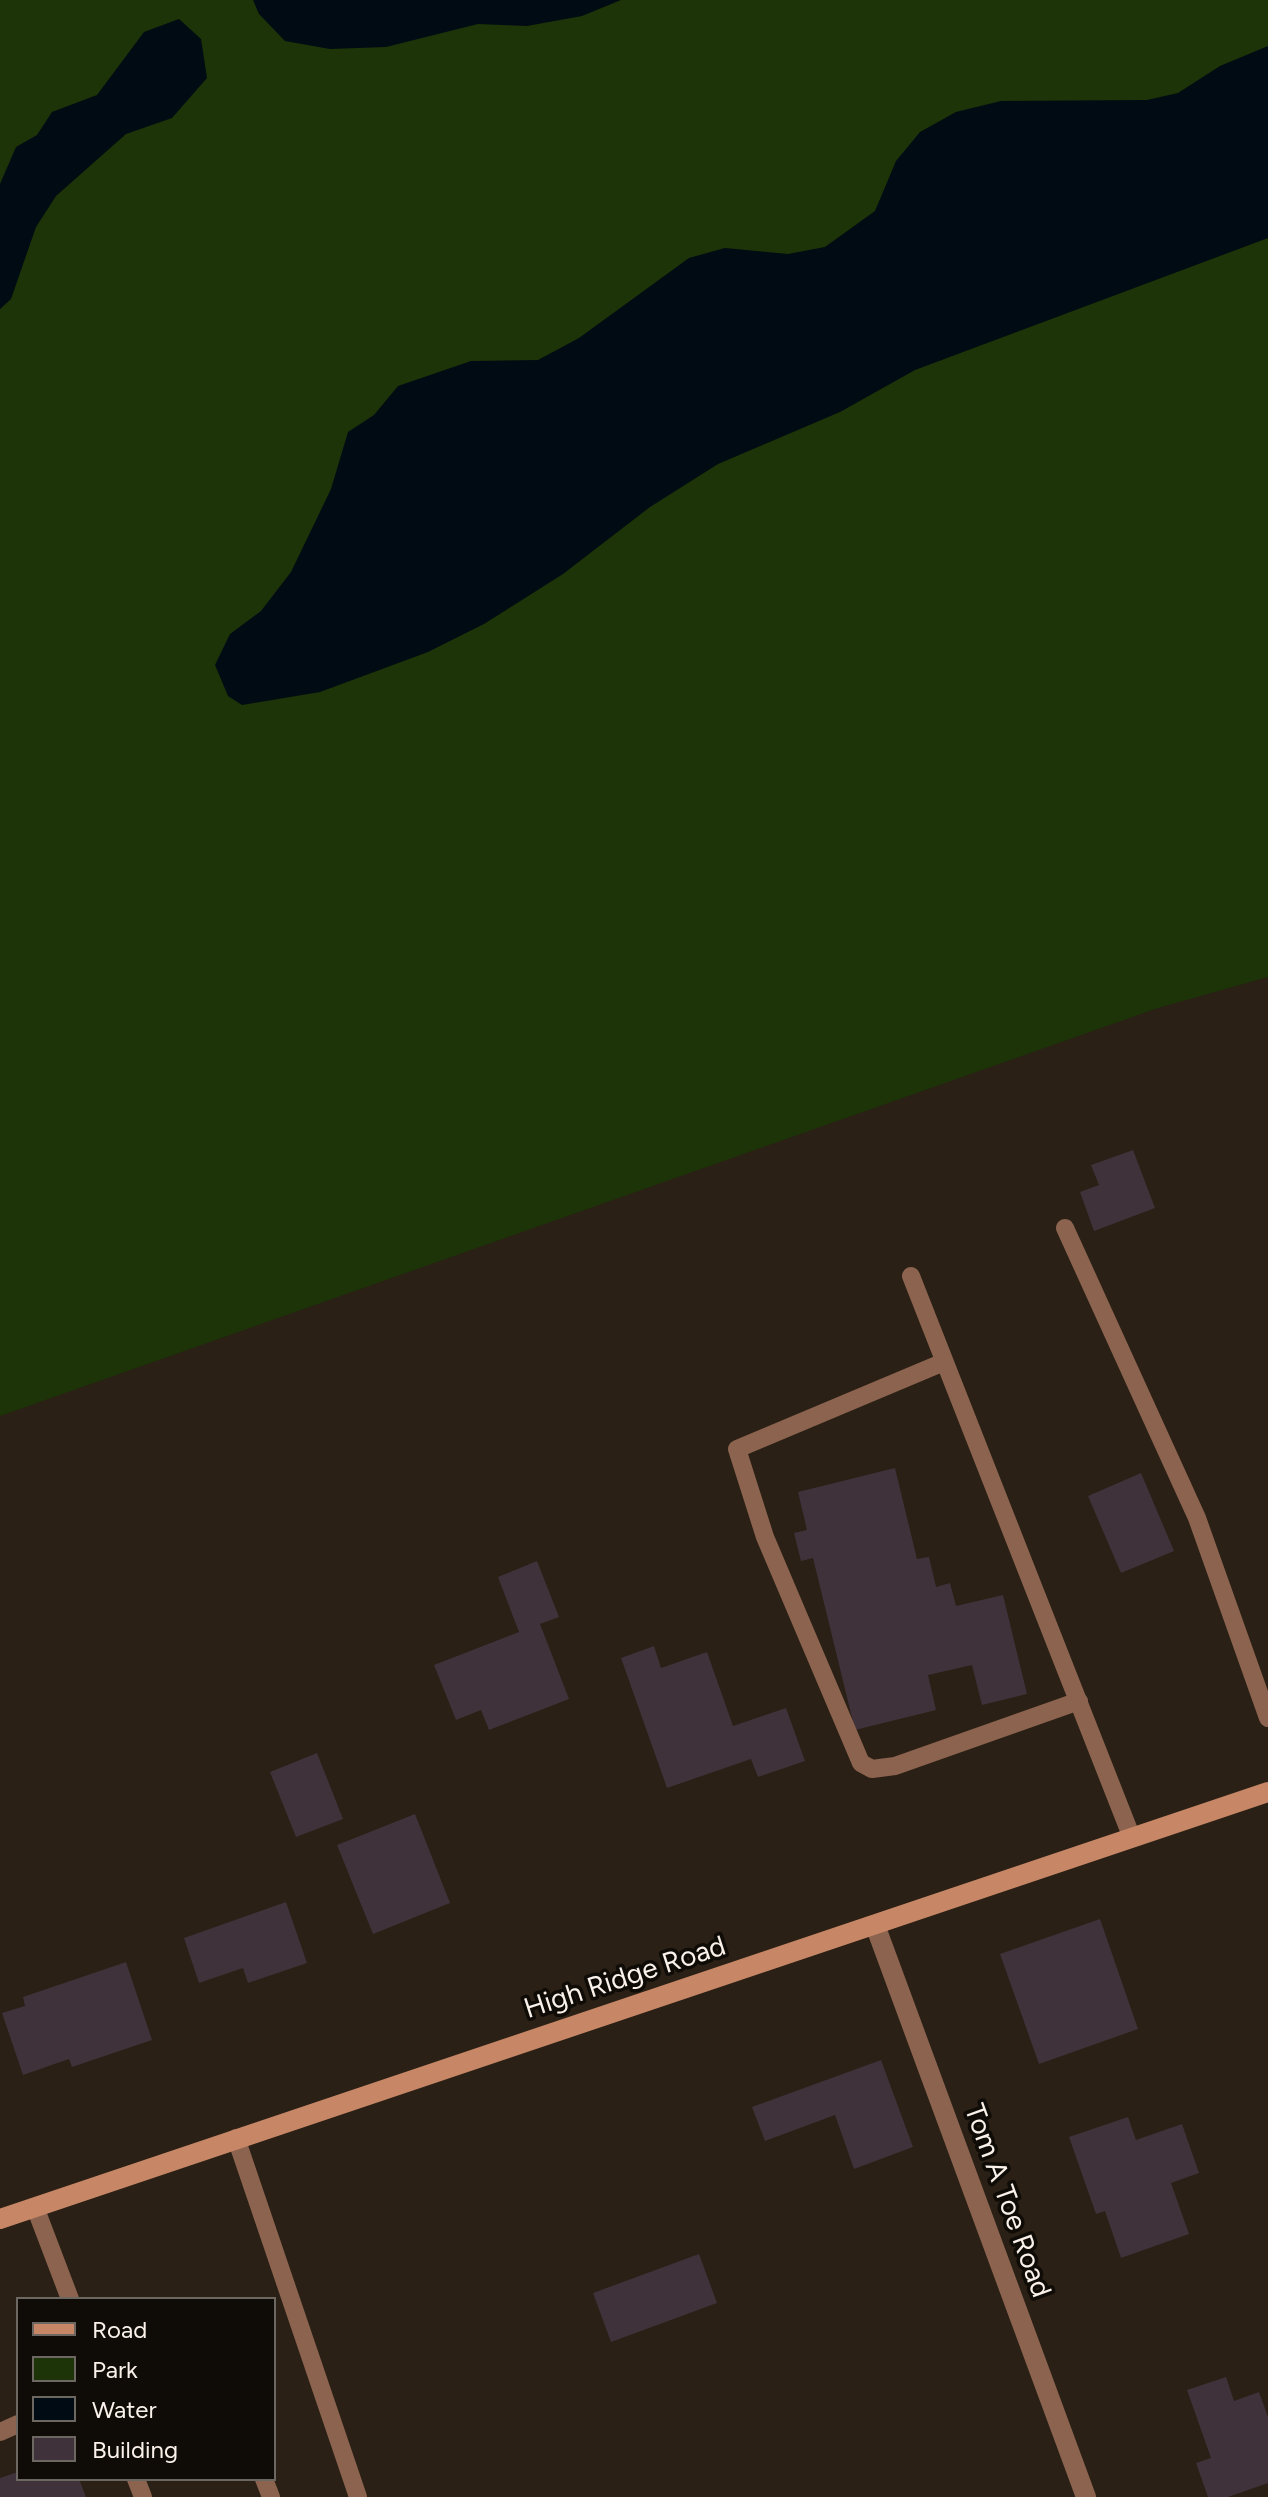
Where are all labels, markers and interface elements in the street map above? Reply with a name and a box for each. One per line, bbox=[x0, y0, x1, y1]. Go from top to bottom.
street label: High Ridge Road bbox=[520, 1930, 730, 2026]
street label: Tom A Toe Road bbox=[956, 2100, 1058, 2302]
legend bbox=[16, 2297, 276, 2481]
text: Road bbox=[92, 2315, 147, 2344]
text: Park bbox=[92, 2355, 138, 2384]
text: Water bbox=[92, 2395, 157, 2424]
text: Building bbox=[92, 2435, 178, 2464]

